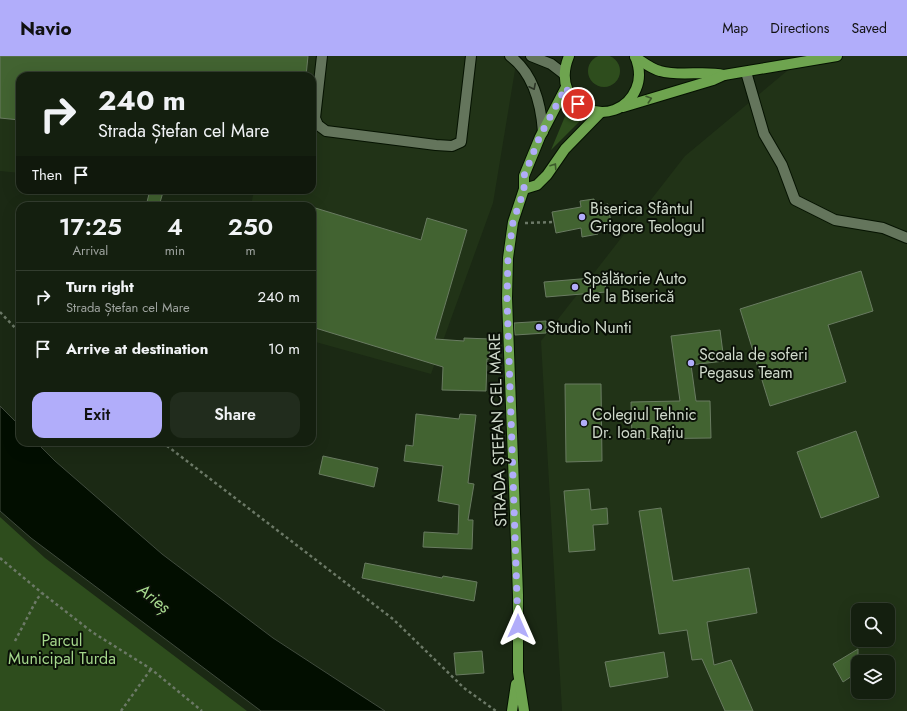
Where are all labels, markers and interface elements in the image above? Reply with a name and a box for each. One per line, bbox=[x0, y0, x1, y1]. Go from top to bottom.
text: Navio bbox=[20, 15, 72, 42]
text: Map bbox=[722, 18, 748, 38]
text: Directions bbox=[770, 18, 830, 38]
text: Saved bbox=[852, 18, 887, 38]
text: 240 m bbox=[98, 80, 186, 121]
one-way arrow bbox=[528, 83, 536, 90]
pin bbox=[561, 87, 595, 121]
icon: right bbox=[32, 88, 84, 140]
icon: arrive bbox=[567, 93, 589, 115]
one-way arrow bbox=[645, 95, 652, 104]
text: Strada Ștefan cel Mare bbox=[98, 118, 269, 144]
one-way arrow bbox=[549, 163, 556, 170]
text: Then bbox=[32, 164, 62, 186]
icon: arrive bbox=[70, 164, 92, 186]
place label: Biserica Sfântul Grigore Teologul bbox=[590, 197, 705, 238]
text: 17:25 bbox=[59, 209, 122, 244]
text: 4 bbox=[167, 209, 183, 244]
text: 250 bbox=[228, 209, 273, 244]
marker: Biserica Sfântul Grigore Teologul bbox=[577, 212, 587, 222]
text: Arrival bbox=[72, 241, 108, 260]
text: min bbox=[165, 241, 185, 260]
text: m bbox=[245, 241, 256, 260]
place label: Spălătorie Auto de la Biserică bbox=[583, 267, 687, 308]
text: Turn right bbox=[66, 276, 134, 298]
marker: Spălătorie Auto de la Biserică bbox=[570, 282, 580, 292]
icon: right bbox=[32, 286, 54, 308]
text: 240 m bbox=[258, 286, 300, 308]
text: Strada Ștefan cel Mare bbox=[66, 298, 190, 317]
place label: Studio Nunti bbox=[547, 316, 632, 339]
marker: Studio Nunti bbox=[534, 322, 544, 332]
street label: STRADA ȘTEFAN CEL MARE bbox=[483, 333, 512, 527]
icon: arrive bbox=[32, 338, 54, 360]
text: Arrive at destination bbox=[66, 338, 208, 360]
text: 10 m bbox=[268, 338, 300, 360]
place label: Scoala de soferi Pegasus Team bbox=[699, 343, 808, 384]
marker: Scoala de soferi Pegasus Team bbox=[686, 358, 696, 368]
button: Exit bbox=[32, 392, 162, 438]
button: Share bbox=[170, 392, 300, 438]
place label: Colegiul Tehnic Dr. Ioan Rațiu bbox=[592, 403, 696, 444]
marker: Colegiul Tehnic Dr. Ioan Rațiu bbox=[579, 418, 589, 428]
water label: Arieș bbox=[132, 577, 176, 619]
map controls bbox=[851, 603, 895, 699]
button: search bbox=[851, 603, 895, 647]
position arrow bbox=[497, 605, 539, 647]
park label: Parcul Municipal Turda bbox=[8, 629, 116, 670]
button: layers bbox=[851, 655, 895, 699]

